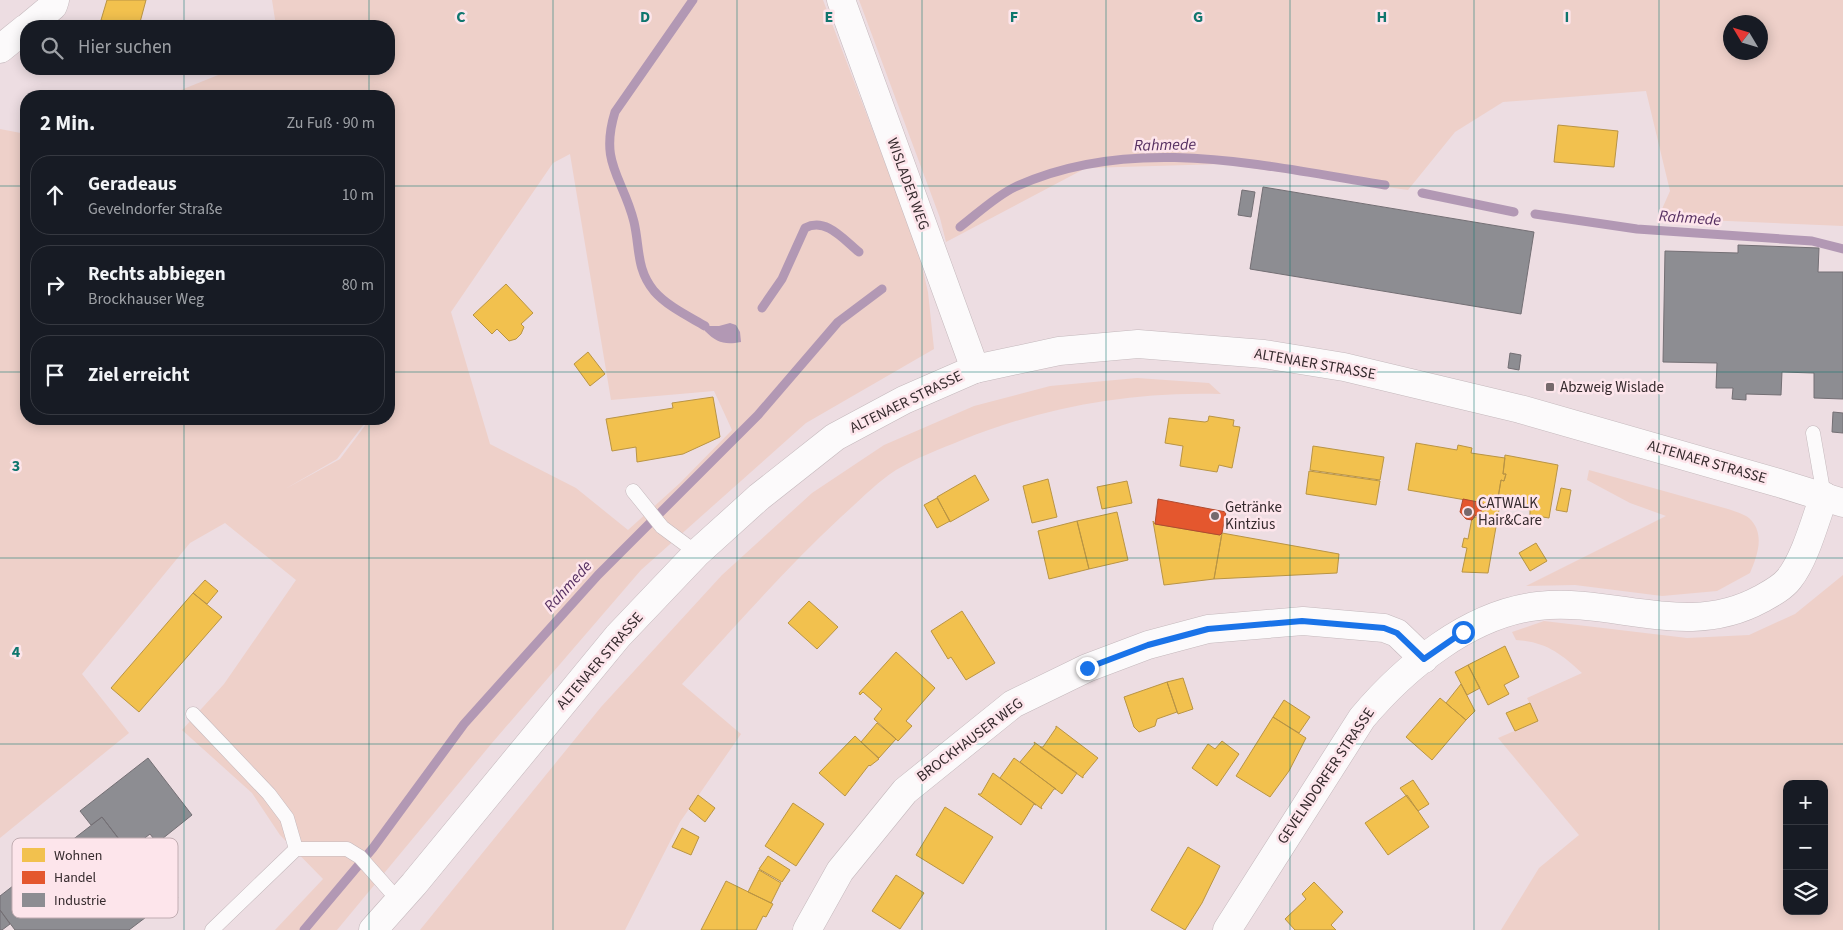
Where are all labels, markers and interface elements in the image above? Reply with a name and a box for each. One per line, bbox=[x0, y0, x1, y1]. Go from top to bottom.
text: C bbox=[456, 6, 466, 28]
text: D bbox=[640, 6, 650, 28]
text: E bbox=[825, 6, 833, 28]
text: F bbox=[1010, 6, 1018, 28]
text: G bbox=[1193, 6, 1203, 28]
text: H bbox=[1377, 6, 1387, 28]
text: I bbox=[1565, 6, 1569, 28]
north arrow bbox=[1723, 15, 1768, 60]
search box bbox=[20, 20, 395, 75]
icon: search bbox=[38, 34, 66, 62]
text: Hier suchen bbox=[78, 34, 172, 61]
text: 2 Min. bbox=[40, 108, 95, 138]
text: Zu Fuß · 90 m bbox=[287, 112, 375, 134]
water label: Rahmede bbox=[1134, 133, 1197, 157]
street label: WISLADER WEG bbox=[882, 135, 934, 233]
text: Geradeaus bbox=[88, 171, 177, 198]
icon: ahead bbox=[41, 181, 69, 209]
text: 10 m bbox=[342, 184, 374, 206]
text: Gevelndorfer Straße bbox=[88, 198, 222, 220]
water label: Rahmede bbox=[1658, 205, 1722, 231]
text: Rechts abbiegen bbox=[88, 261, 226, 288]
icon: right bbox=[41, 271, 69, 299]
text: 80 m bbox=[342, 274, 374, 296]
text: Brockhauser Weg bbox=[88, 288, 204, 310]
street label: ALTENAER STRASSE bbox=[1253, 343, 1377, 385]
icon: arrive bbox=[41, 361, 69, 389]
text: Ziel erreicht bbox=[88, 362, 189, 389]
street label: ALTENAER STRASSE bbox=[846, 366, 966, 438]
place label: Abzweig Wislade bbox=[1560, 377, 1664, 398]
marker: Abzweig Wislade bbox=[1544, 381, 1556, 393]
street label: ALTENAER STRASSE bbox=[1645, 435, 1769, 489]
text: 3 bbox=[12, 455, 20, 477]
place label: CATWALK Hair&Care bbox=[1478, 493, 1542, 531]
place label: Getränke Kintzius bbox=[1225, 497, 1282, 535]
marker: CATWALK Hair&Care bbox=[1462, 506, 1474, 518]
marker: Getränke Kintzius bbox=[1209, 510, 1221, 522]
water label: Rahmede bbox=[539, 555, 597, 617]
street label: ALTENAER STRASSE bbox=[552, 608, 648, 714]
route start bbox=[1452, 621, 1475, 644]
text: 4 bbox=[12, 641, 21, 663]
route end bbox=[1076, 657, 1099, 680]
street label: BROCKHAUSER WEG bbox=[912, 693, 1028, 787]
street label: GEVELNDORFER STRASSE bbox=[1272, 704, 1380, 848]
map controls bbox=[1783, 780, 1828, 915]
button: + bbox=[1783, 780, 1828, 825]
button: − bbox=[1783, 825, 1828, 870]
legend bbox=[12, 838, 178, 918]
text: Wohnen bbox=[54, 846, 102, 866]
text: Handel bbox=[54, 868, 97, 888]
button: layers bbox=[1783, 870, 1828, 915]
text: Industrie bbox=[54, 891, 106, 911]

